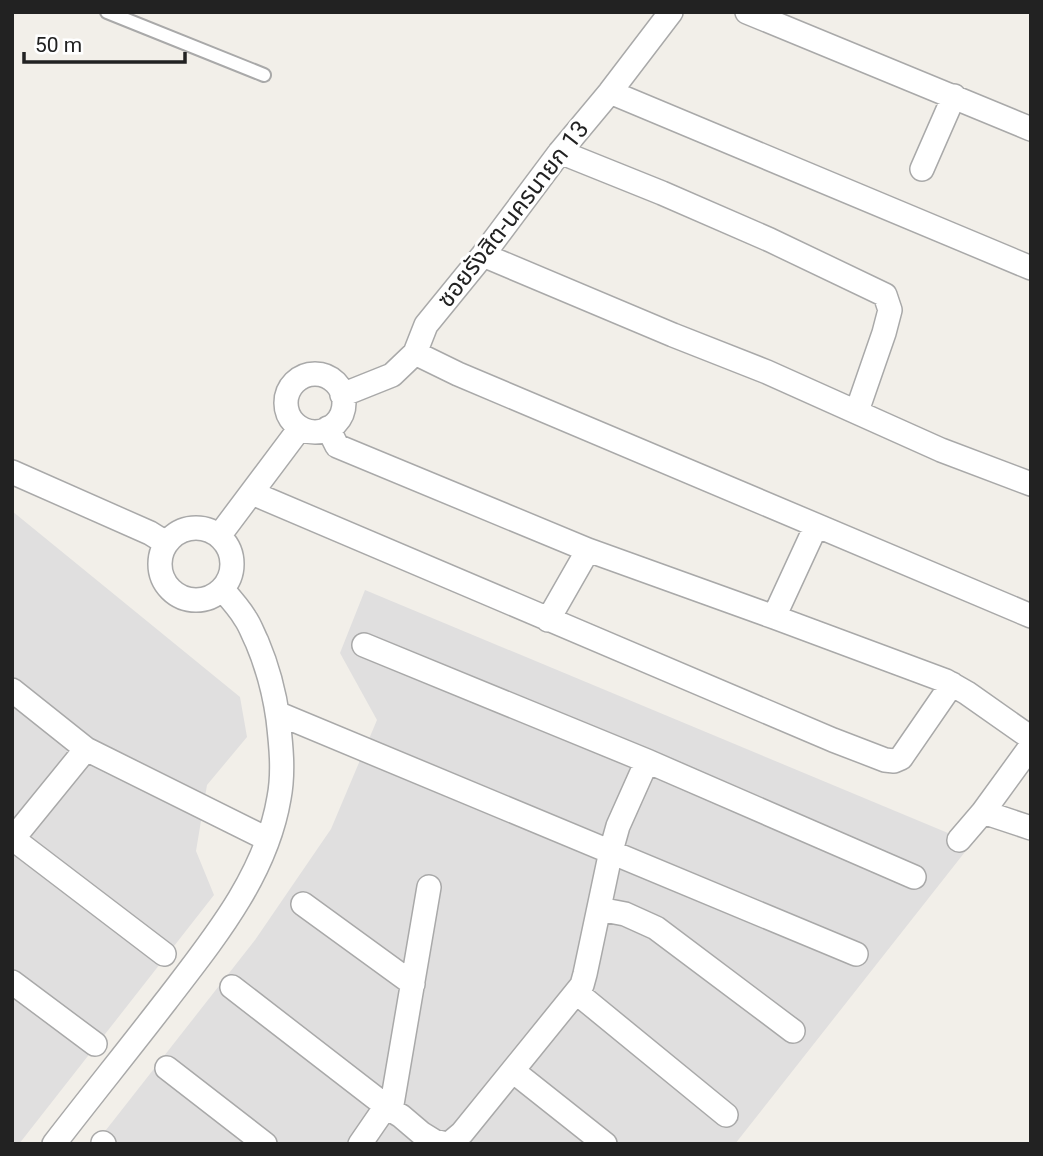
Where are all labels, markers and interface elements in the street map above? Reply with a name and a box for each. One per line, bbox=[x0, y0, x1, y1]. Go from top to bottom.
scale bar bbox=[24, 21, 186, 65]
text: 50 m bbox=[35, 33, 82, 57]
street label: ซอยรังสิต-นครนายก 13 bbox=[432, 115, 594, 313]

